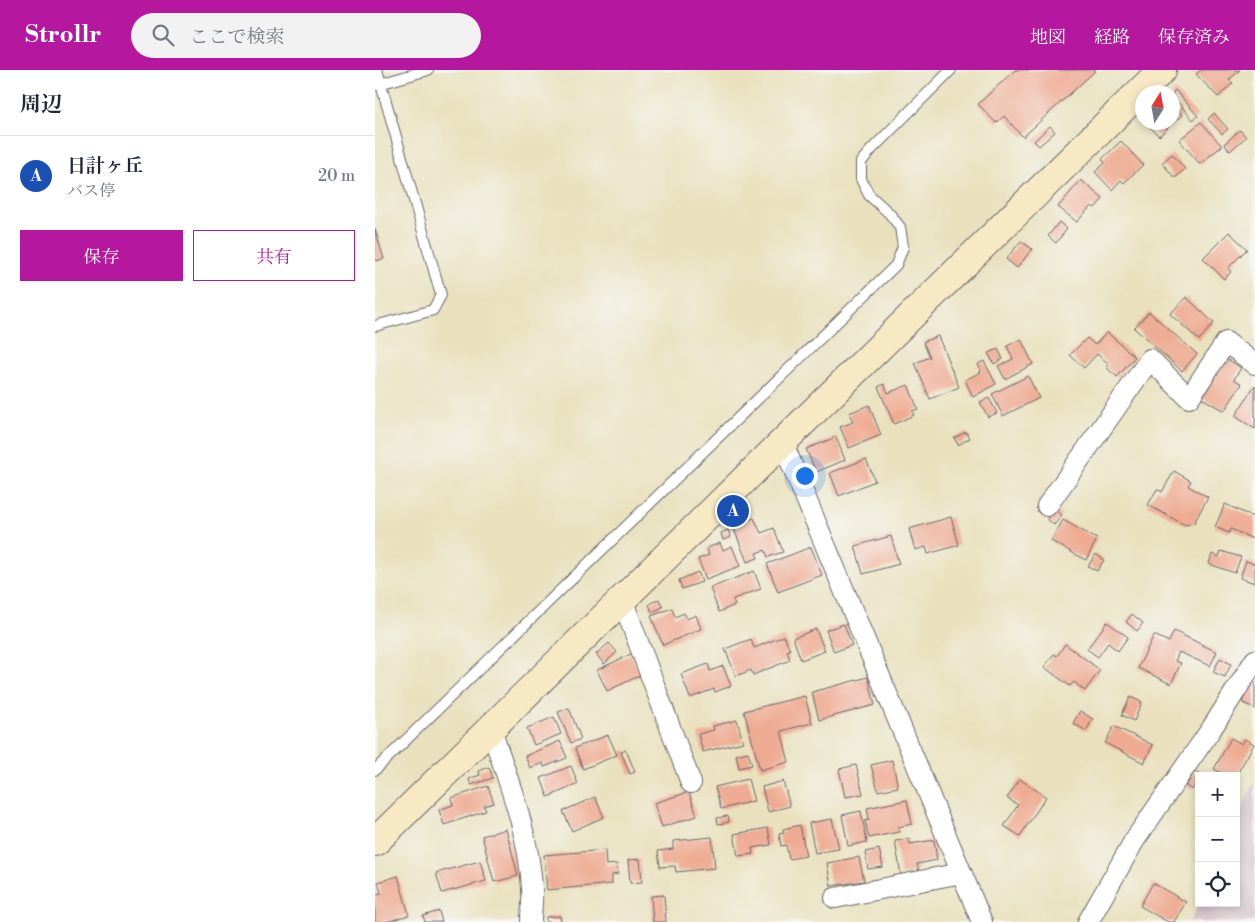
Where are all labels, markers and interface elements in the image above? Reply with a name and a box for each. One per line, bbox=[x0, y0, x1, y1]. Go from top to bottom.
search box bbox=[131, 13, 481, 58]
text: Strollr bbox=[25, 20, 101, 50]
icon: search bbox=[149, 21, 177, 49]
text: ここで検索 bbox=[189, 25, 284, 49]
text: 地図 bbox=[1030, 26, 1066, 49]
text: 経路 bbox=[1094, 26, 1130, 49]
text: 保存済み bbox=[1158, 26, 1230, 49]
north arrow bbox=[1135, 85, 1180, 130]
text: 周辺 bbox=[20, 92, 62, 118]
text: 日計ヶ丘 bbox=[67, 154, 143, 178]
text: A bbox=[30, 166, 42, 186]
text: 20 m bbox=[318, 166, 355, 186]
text: バス停 bbox=[67, 181, 115, 201]
button: 保存 bbox=[20, 230, 183, 281]
button: 共有 bbox=[193, 230, 355, 281]
your location bbox=[792, 463, 818, 489]
pin: A bbox=[717, 492, 749, 530]
map controls bbox=[1195, 772, 1240, 907]
button: + bbox=[1195, 772, 1240, 817]
button: − bbox=[1195, 817, 1240, 862]
button: locate bbox=[1195, 862, 1240, 907]

